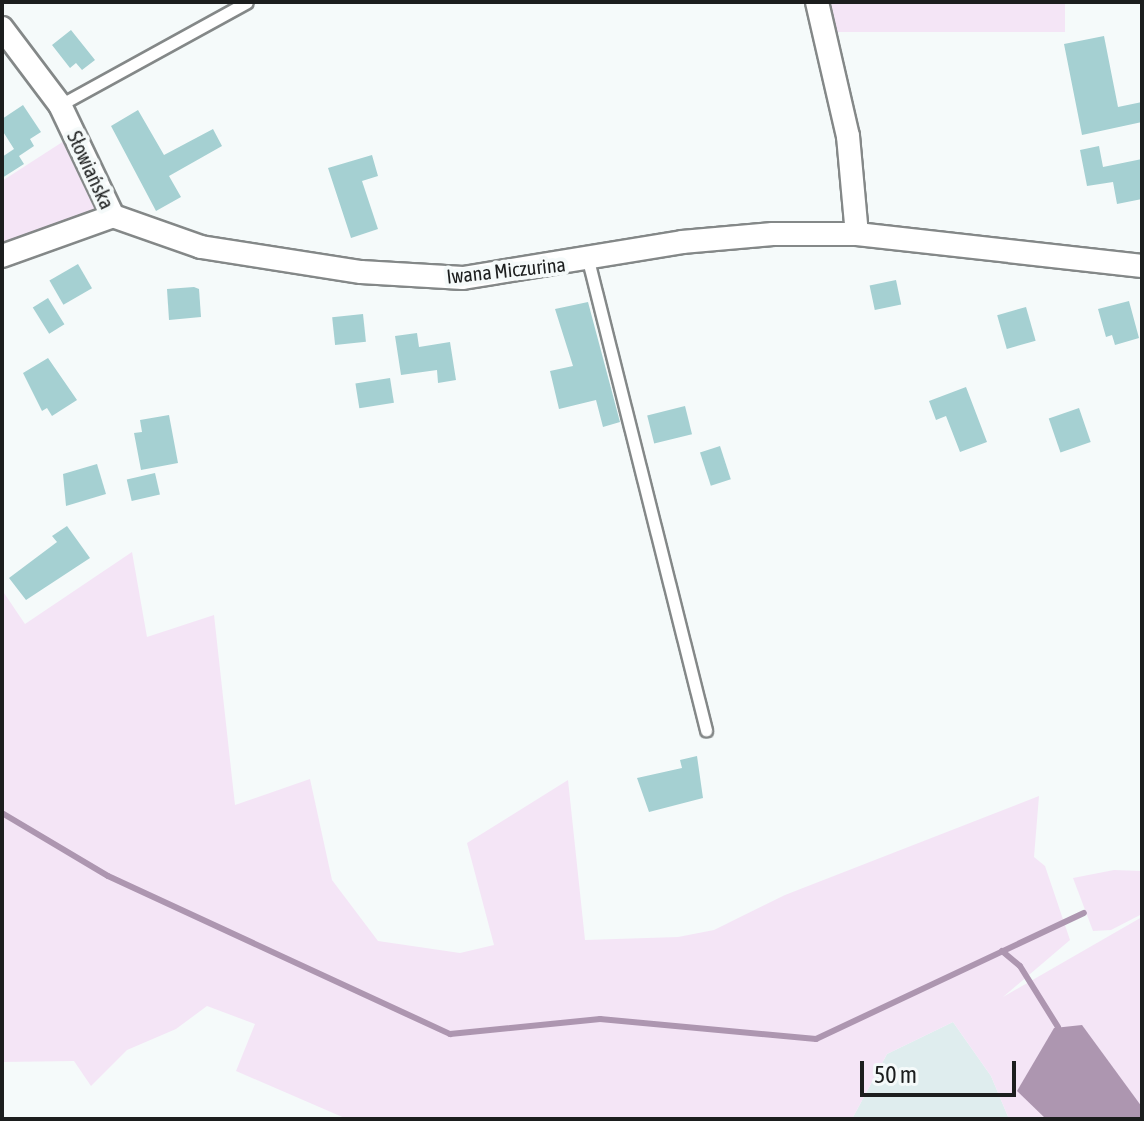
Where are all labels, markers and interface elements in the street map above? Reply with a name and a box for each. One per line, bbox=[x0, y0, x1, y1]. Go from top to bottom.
street label: Słowiańska bbox=[63, 127, 119, 213]
street label: Iwana Miczurina bbox=[445, 252, 567, 288]
scale bar bbox=[864, 1045, 1020, 1095]
text: 50 m bbox=[874, 1061, 917, 1088]

